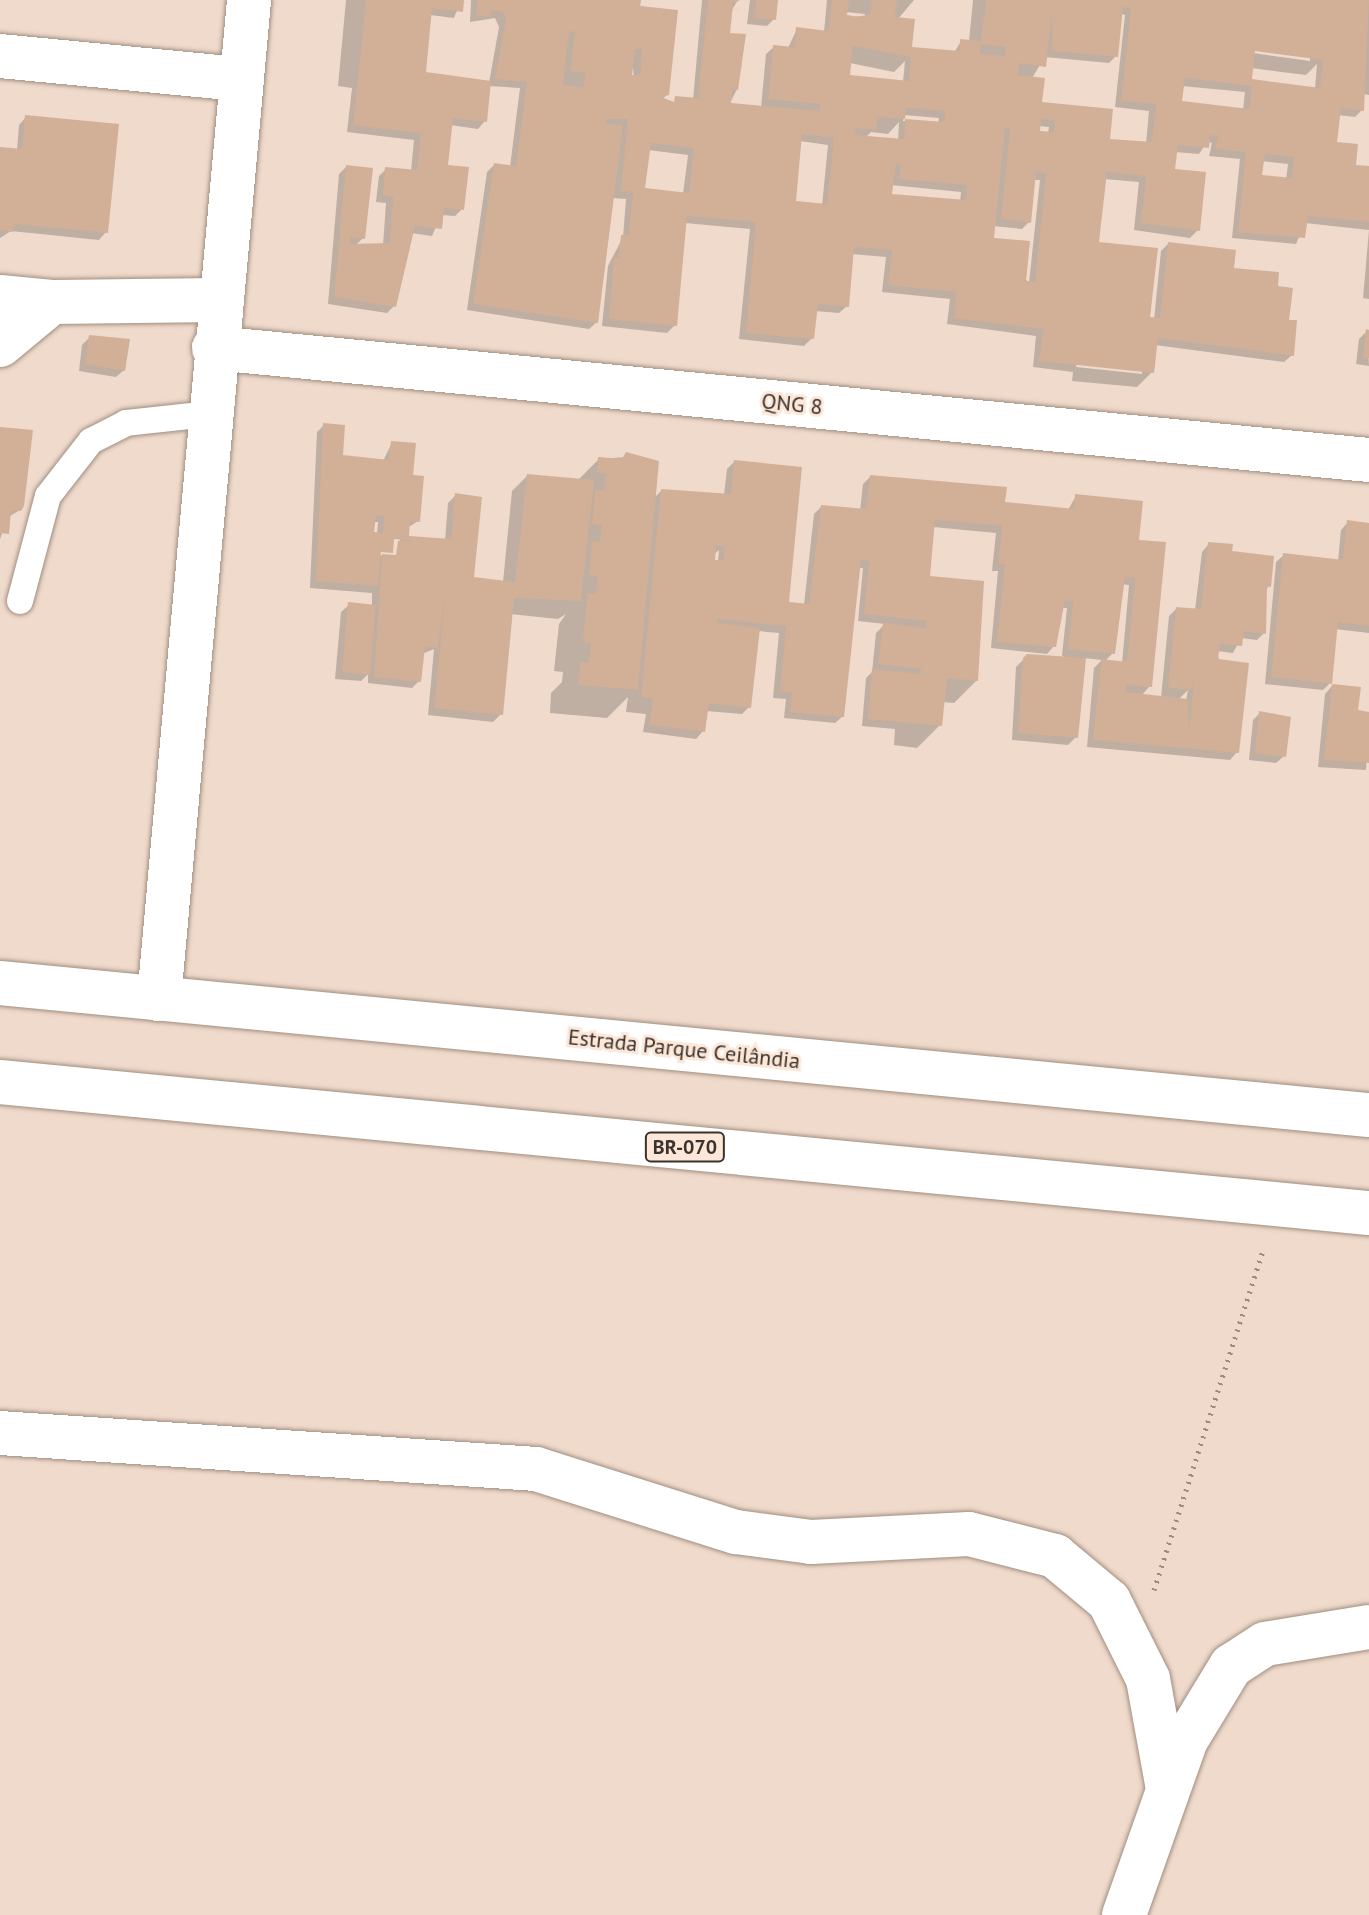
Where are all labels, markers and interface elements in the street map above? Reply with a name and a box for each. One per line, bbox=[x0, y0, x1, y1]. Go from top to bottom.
street label: QNG 8 bbox=[760, 388, 824, 420]
street label: Estrada Parque Ceilândia bbox=[567, 1024, 801, 1074]
road number: BR-070 bbox=[643, 1131, 727, 1163]

